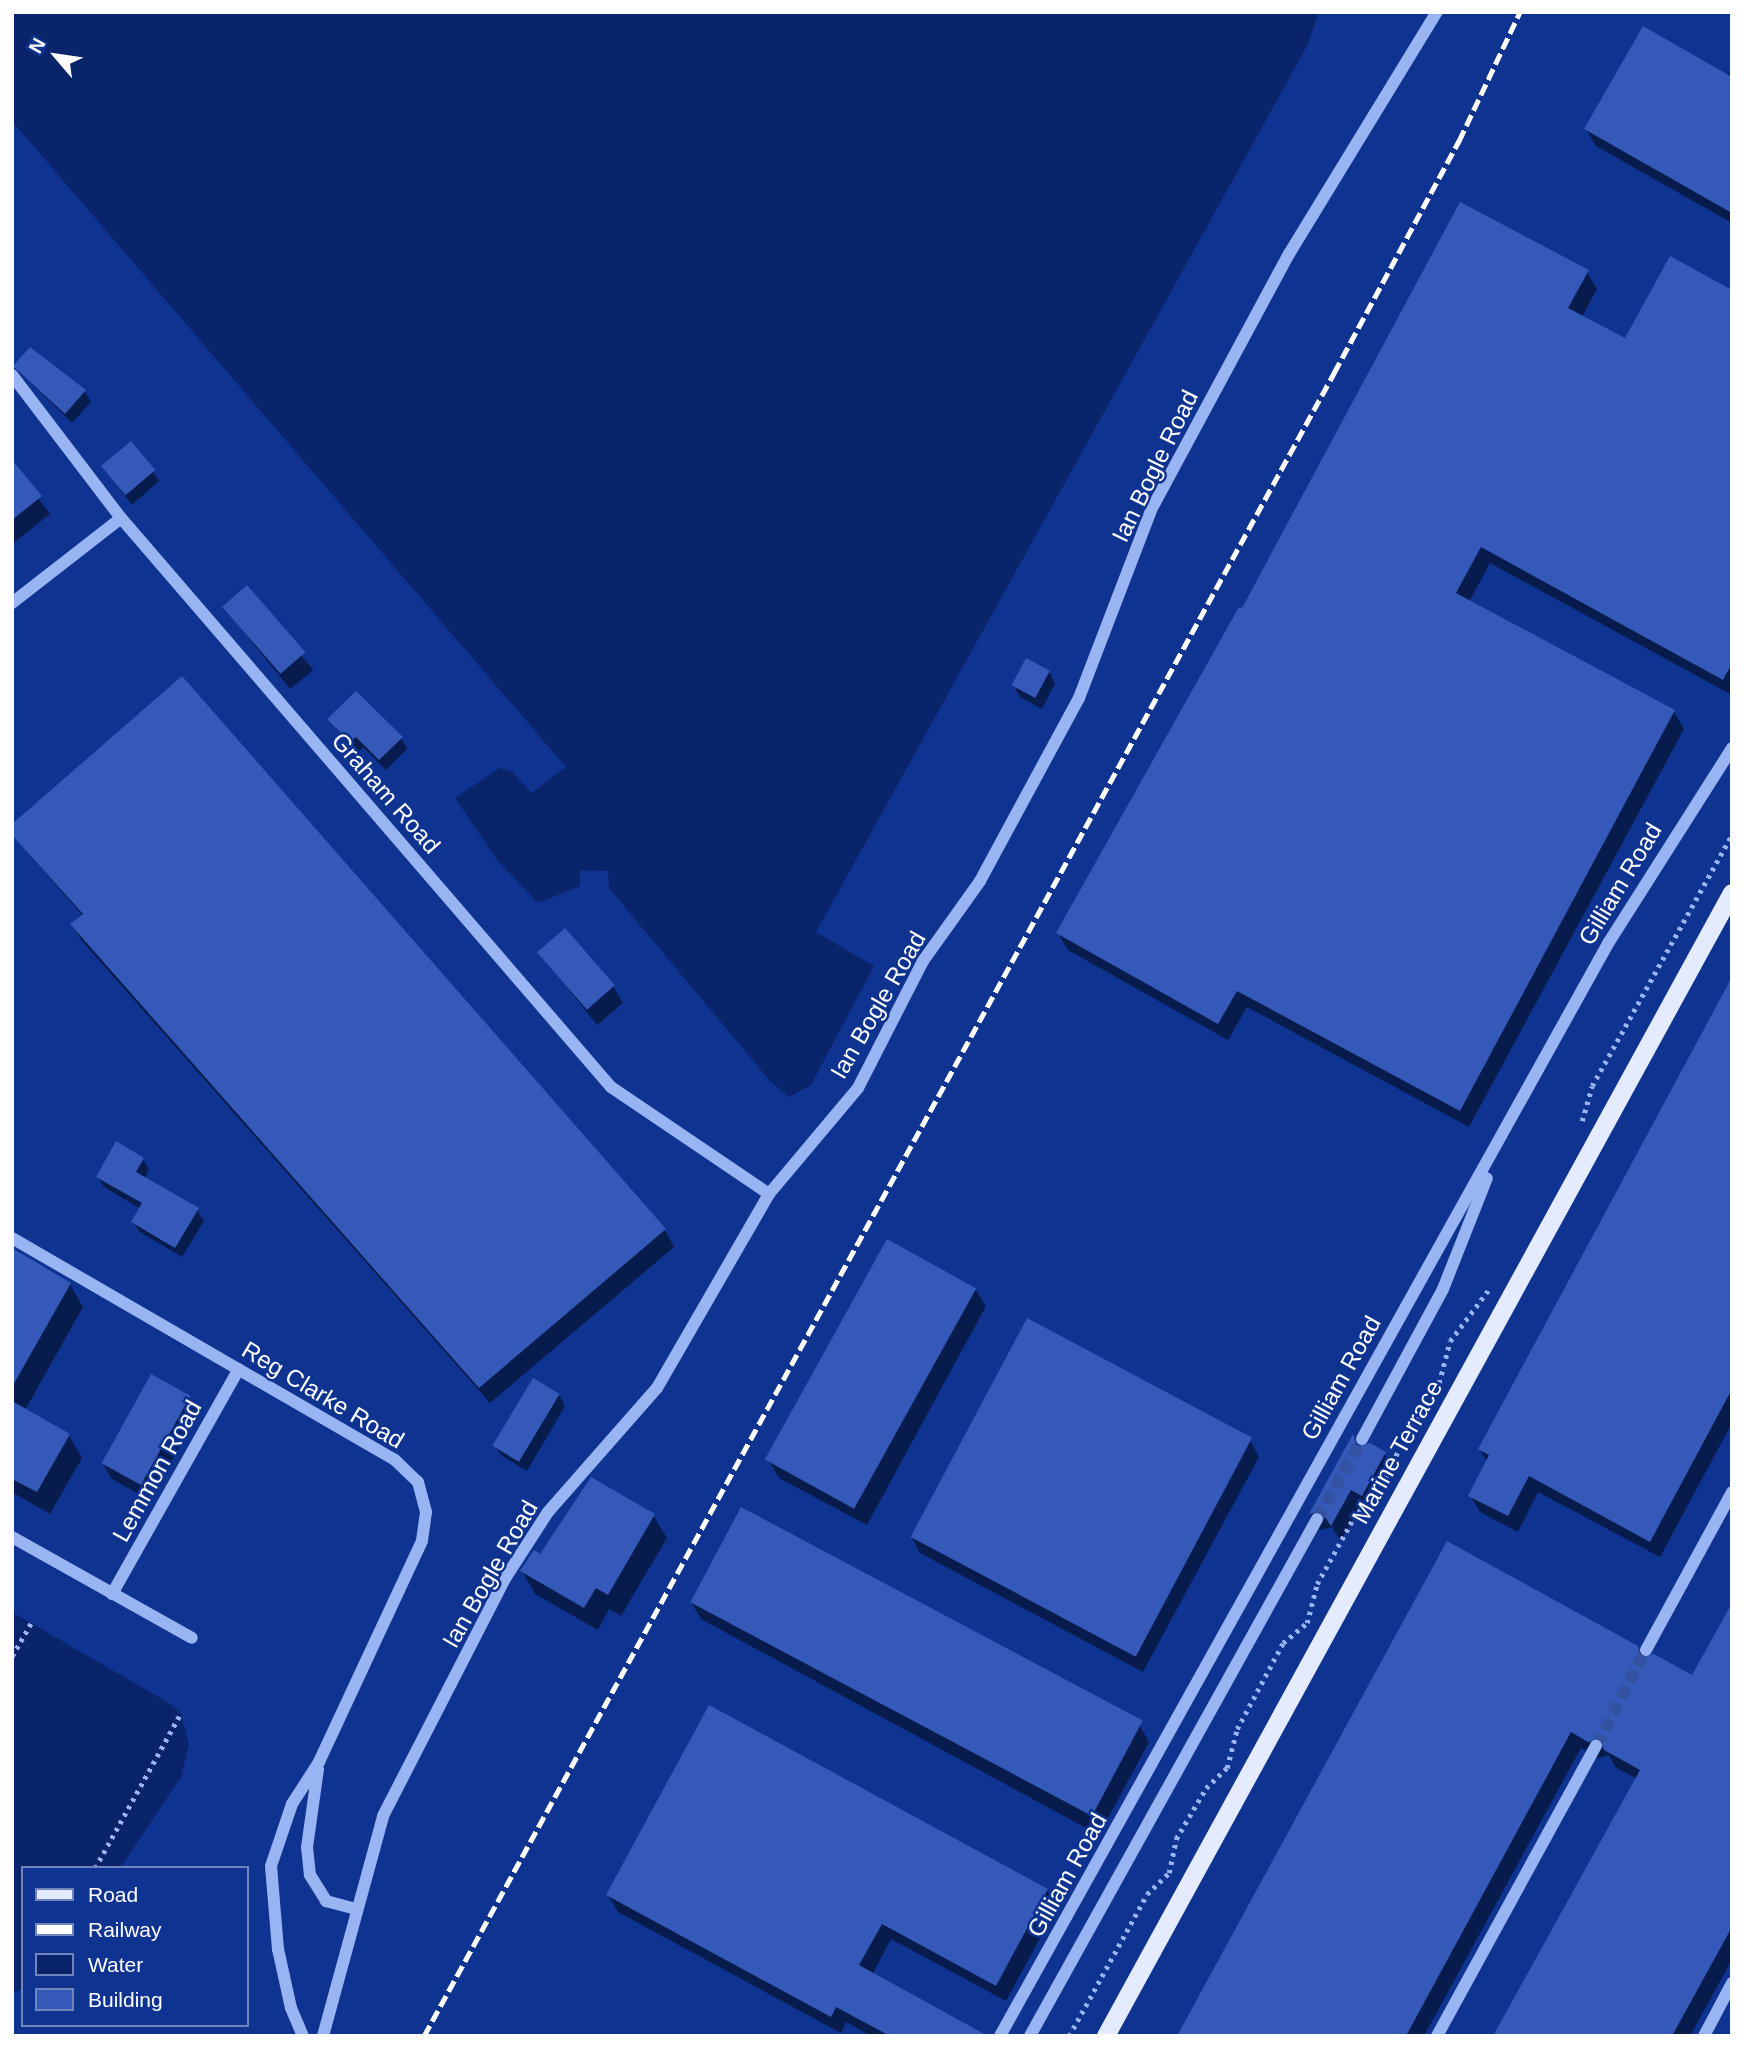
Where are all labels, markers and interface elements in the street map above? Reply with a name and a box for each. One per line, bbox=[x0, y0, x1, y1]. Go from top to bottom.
north arrow bbox=[21, 21, 91, 91]
text: N bbox=[25, 34, 50, 57]
street label: Ian Bogle Road bbox=[1106, 385, 1204, 547]
street label: Graham Road bbox=[326, 727, 446, 859]
street label: Gilliam Road bbox=[1572, 818, 1668, 950]
street label: Ian Bogle Road bbox=[824, 926, 932, 1084]
street label: Gilliam Road bbox=[1295, 1311, 1387, 1445]
street label: Reg Clarke Road bbox=[237, 1335, 409, 1455]
street label: Marine Terrace bbox=[1346, 1375, 1448, 1529]
street label: Lemmon Road bbox=[106, 1395, 208, 1547]
street label: Ian Bogle Road bbox=[436, 1495, 544, 1653]
street label: Gilliam Road bbox=[1021, 1808, 1113, 1942]
legend bbox=[21, 1866, 248, 2027]
text: Road bbox=[88, 1883, 138, 1906]
text: Railway bbox=[88, 1918, 162, 1941]
text: Water bbox=[88, 1953, 143, 1976]
text: Building bbox=[88, 1988, 163, 2011]

